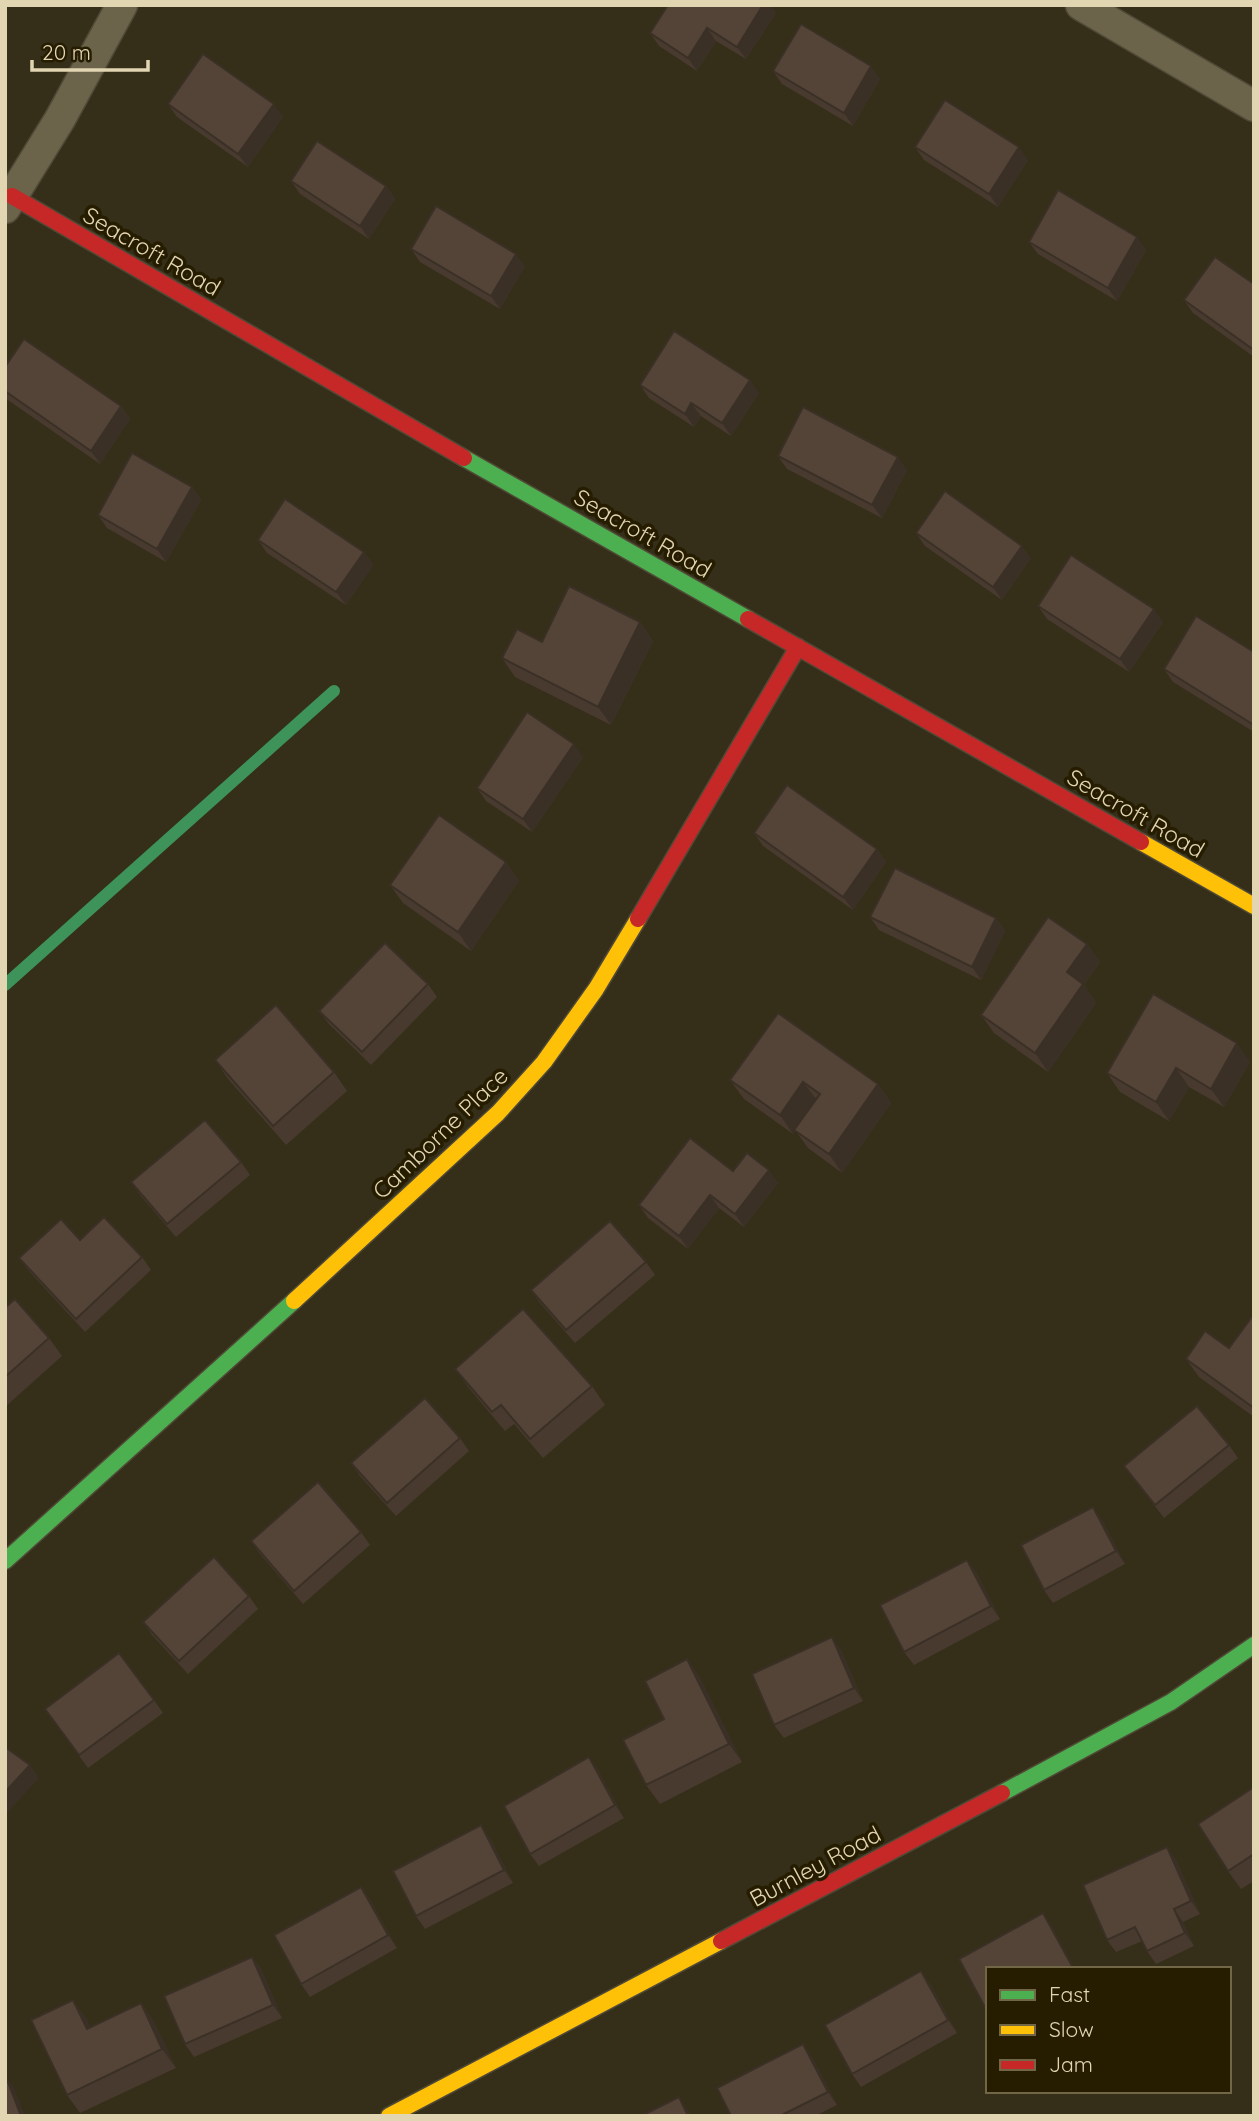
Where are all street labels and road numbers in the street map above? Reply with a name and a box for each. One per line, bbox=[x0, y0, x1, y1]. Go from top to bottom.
street label: Seacroft Road bbox=[78, 200, 226, 302]
street label: Seacroft Road bbox=[569, 482, 717, 584]
street label: Seacroft Road bbox=[1062, 762, 1210, 864]
street label: Camborne Place bbox=[366, 1061, 514, 1205]
street label: Burnley Road bbox=[744, 1819, 886, 1913]

